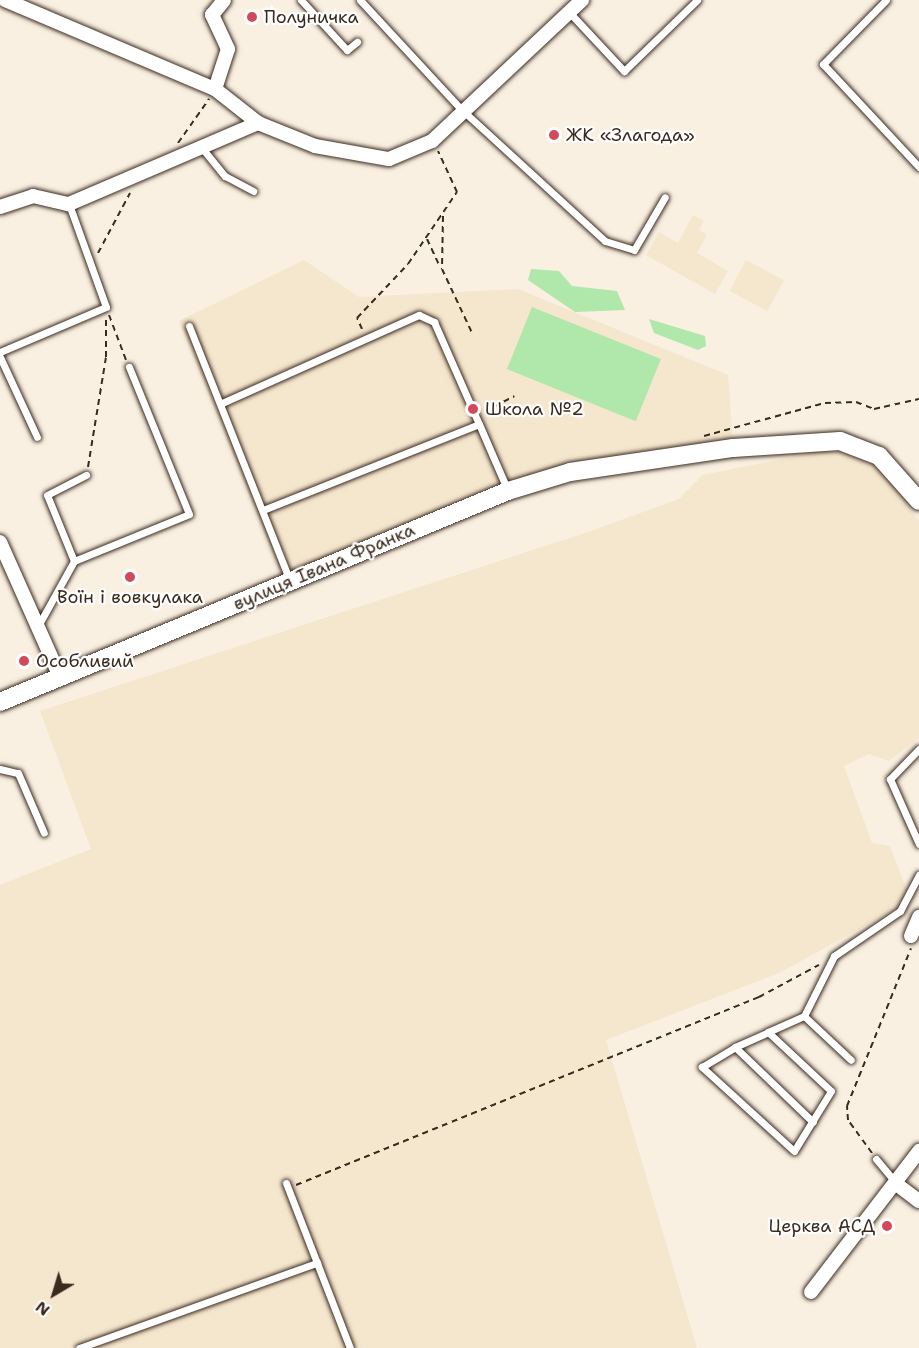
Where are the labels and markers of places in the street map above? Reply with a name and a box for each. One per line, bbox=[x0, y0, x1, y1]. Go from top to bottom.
place label: Полуничка bbox=[264, 6, 359, 28]
marker: Полуничка bbox=[245, 10, 259, 24]
place label: ЖК «Злагода» bbox=[566, 124, 695, 146]
marker: ЖК «Злагода» bbox=[547, 128, 561, 142]
place label: Школа №2 bbox=[485, 398, 584, 420]
marker: Школа №2 bbox=[466, 402, 480, 416]
marker: Воїн і вовкулака bbox=[123, 570, 137, 584]
place label: Воїн і вовкулака bbox=[57, 586, 203, 608]
place label: Особливий bbox=[36, 650, 134, 672]
marker: Особливий bbox=[17, 654, 31, 668]
place label: Церква АСД bbox=[769, 1215, 875, 1237]
marker: Церква АСД bbox=[880, 1219, 894, 1233]

